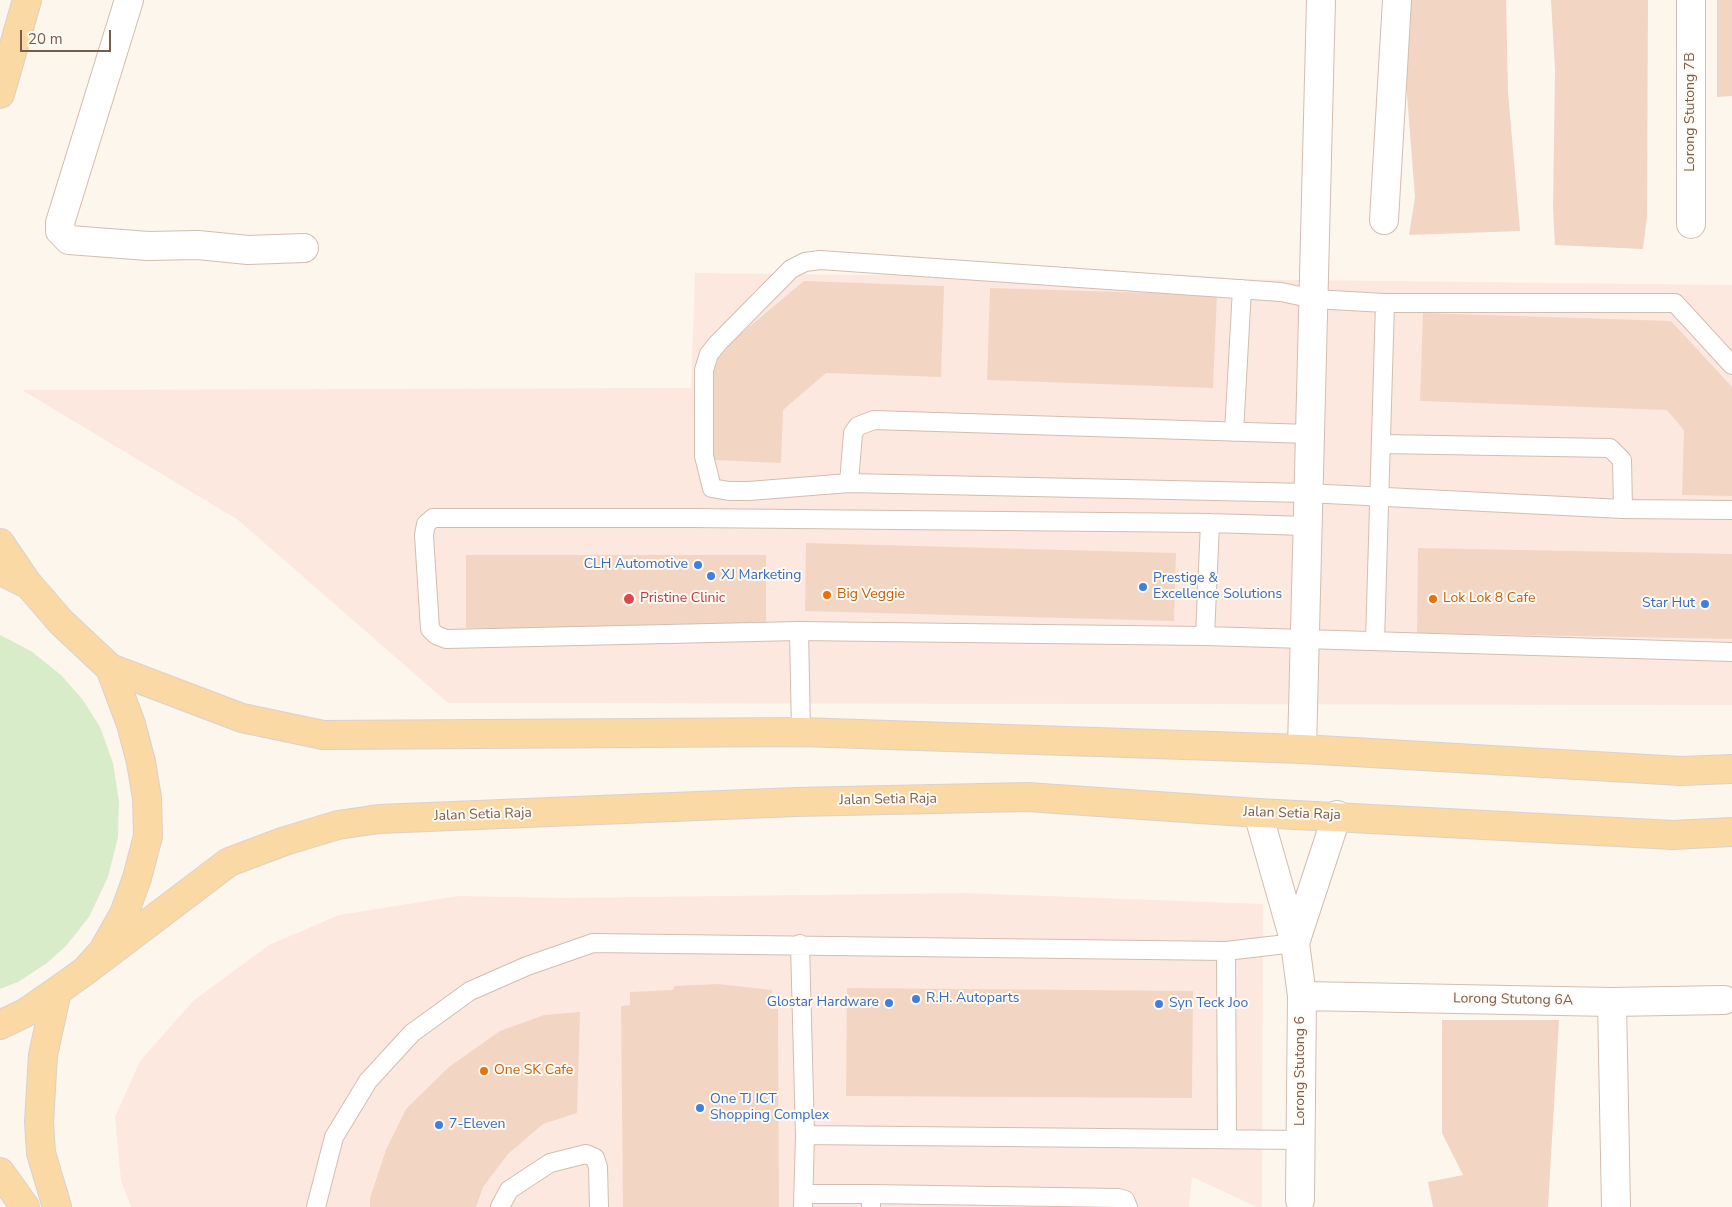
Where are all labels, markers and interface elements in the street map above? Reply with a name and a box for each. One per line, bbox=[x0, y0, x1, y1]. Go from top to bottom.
scale bar bbox=[22, 20, 114, 52]
text: 20 m bbox=[28, 29, 63, 49]
street label: Lorong Stutong 7B bbox=[1683, 52, 1699, 172]
place label: CLH Automotive bbox=[584, 557, 688, 573]
marker: CLH Automotive bbox=[692, 559, 704, 571]
place label: XJ Marketing bbox=[721, 568, 801, 584]
marker: XJ Marketing bbox=[705, 570, 717, 582]
place label: Prestige & Excellence Solutions bbox=[1153, 571, 1282, 604]
marker: Prestige & Excellence Solutions bbox=[1137, 581, 1149, 593]
place label: Big Veggie bbox=[837, 587, 905, 603]
marker: Big Veggie bbox=[821, 589, 833, 601]
place label: Pristine Clinic bbox=[640, 591, 725, 607]
place label: Lok Lok 8 Cafe bbox=[1443, 591, 1535, 607]
marker: Pristine Clinic bbox=[622, 592, 636, 606]
marker: Lok Lok 8 Cafe bbox=[1427, 593, 1439, 605]
place label: Star Hut bbox=[1642, 596, 1695, 612]
marker: Star Hut bbox=[1699, 598, 1711, 610]
street label: Jalan Setia Raja bbox=[839, 791, 937, 809]
street label: Jalan Setia Raja bbox=[1243, 804, 1341, 824]
street label: Jalan Setia Raja bbox=[434, 805, 532, 825]
place label: R.H. Autoparts bbox=[926, 991, 1019, 1007]
street label: Lorong Stutong 6A bbox=[1453, 991, 1573, 1009]
marker: R.H. Autoparts bbox=[910, 993, 922, 1005]
place label: Glostar Hardware bbox=[767, 995, 879, 1011]
place label: Syn Teck Joo bbox=[1169, 996, 1248, 1012]
marker: Glostar Hardware bbox=[883, 997, 895, 1009]
marker: Syn Teck Joo bbox=[1153, 998, 1165, 1010]
street label: Lorong Stutong 6 bbox=[1293, 1016, 1309, 1126]
place label: One SK Cafe bbox=[494, 1063, 573, 1079]
marker: One SK Cafe bbox=[478, 1065, 490, 1077]
place label: One TJ ICT Shopping Complex bbox=[710, 1092, 829, 1124]
marker: One TJ ICT Shopping Complex bbox=[694, 1102, 706, 1114]
place label: 7-Eleven bbox=[449, 1117, 505, 1133]
marker: 7-Eleven bbox=[433, 1119, 445, 1131]

